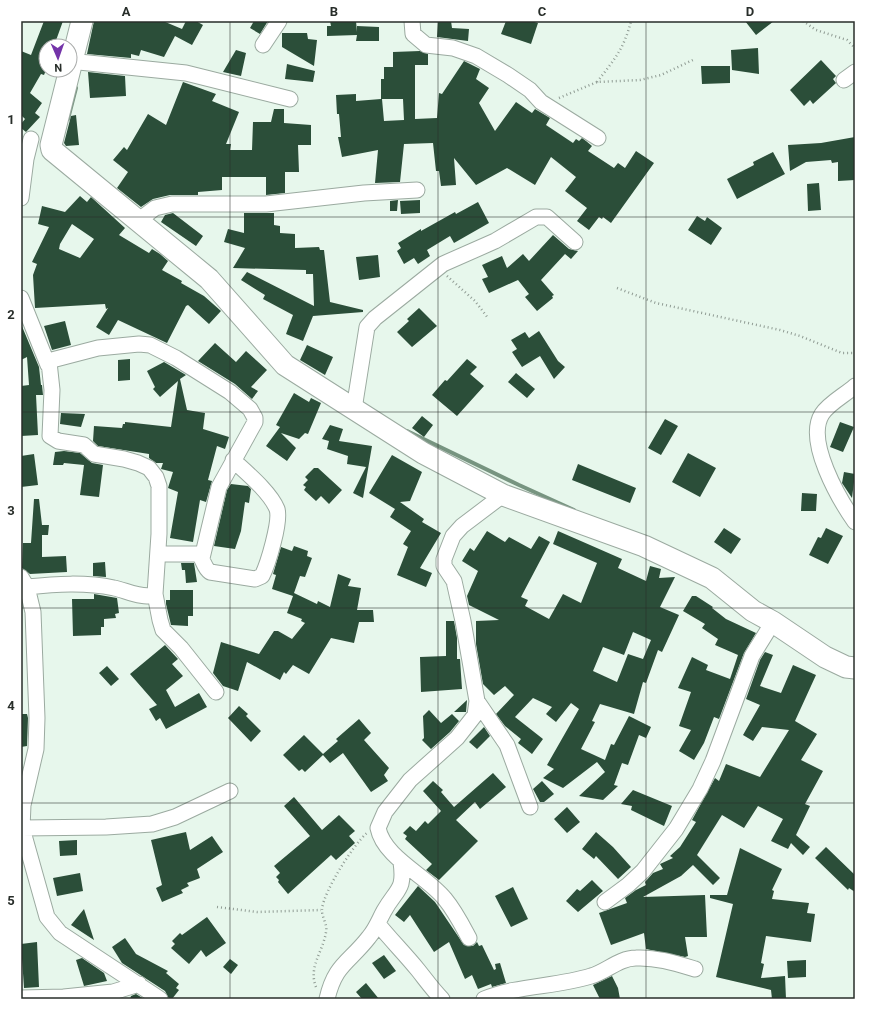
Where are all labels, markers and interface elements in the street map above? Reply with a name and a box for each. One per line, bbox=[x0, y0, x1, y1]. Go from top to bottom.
text: A bbox=[122, 4, 131, 19]
text: B bbox=[330, 4, 338, 19]
text: C bbox=[538, 4, 547, 19]
text: D bbox=[746, 4, 754, 19]
north arrow bbox=[38, 38, 78, 78]
text: N bbox=[54, 61, 62, 74]
text: 1 bbox=[7, 112, 15, 127]
text: 2 bbox=[7, 307, 15, 322]
text: 3 bbox=[7, 503, 15, 518]
text: 4 bbox=[7, 698, 15, 713]
text: 5 bbox=[7, 893, 15, 908]

